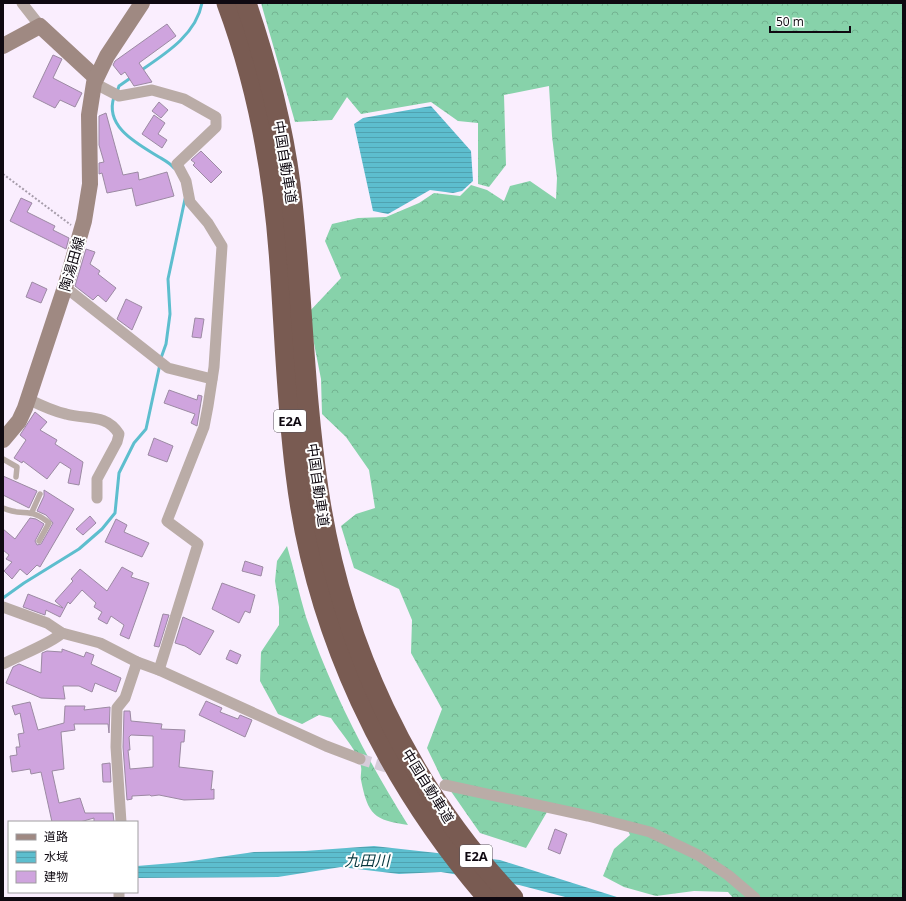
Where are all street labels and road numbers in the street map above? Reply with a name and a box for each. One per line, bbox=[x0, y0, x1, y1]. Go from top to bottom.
street label: 中国自動車道 bbox=[270, 119, 301, 205]
street label: 陶湯田線 bbox=[55, 234, 88, 293]
road number: E2A bbox=[274, 410, 306, 432]
street label: 中国自動車道 bbox=[303, 442, 334, 528]
street label: 中国自動車道 bbox=[398, 745, 459, 826]
road number: E2A bbox=[460, 845, 492, 867]

